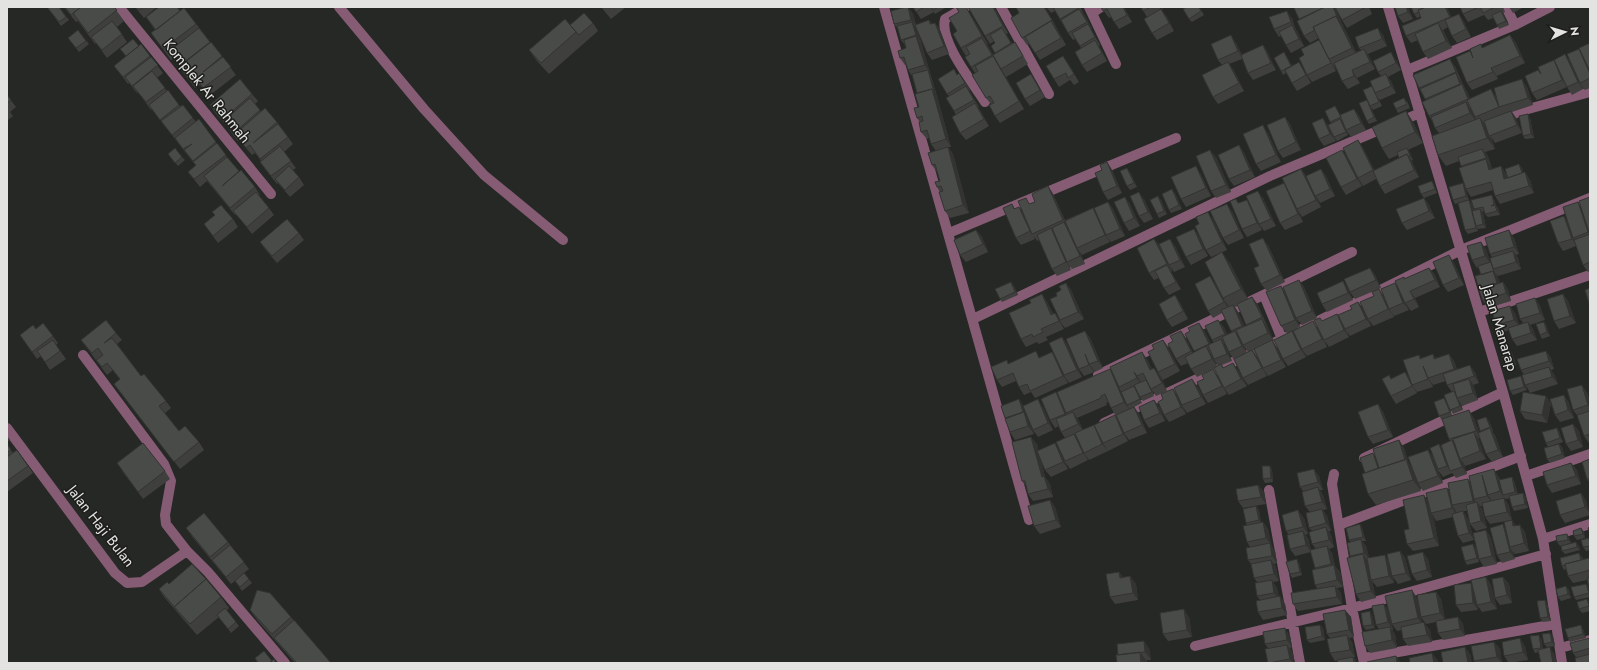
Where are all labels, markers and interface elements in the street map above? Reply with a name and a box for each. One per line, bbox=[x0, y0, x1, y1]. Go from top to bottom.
north arrow bbox=[1545, 12, 1585, 52]
text: N bbox=[1567, 26, 1583, 36]
street label: Komplek Ar Rahmah bbox=[158, 34, 256, 148]
street label: Jalan Manarap bbox=[1476, 280, 1524, 374]
street label: Jalan Haji Bulan bbox=[61, 479, 140, 572]

